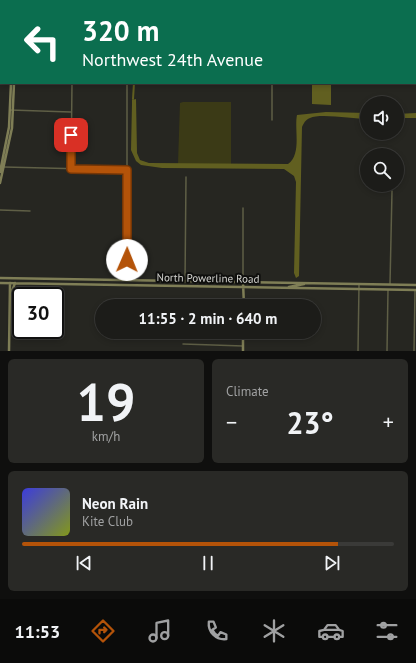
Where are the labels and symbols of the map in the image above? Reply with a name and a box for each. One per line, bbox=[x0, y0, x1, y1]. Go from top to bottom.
pin bbox=[54, 118, 88, 152]
position arrow bbox=[106, 239, 148, 281]
street label: North Powerline Road bbox=[156, 270, 260, 286]
speed limit sign: 30 bbox=[12, 287, 64, 339]

